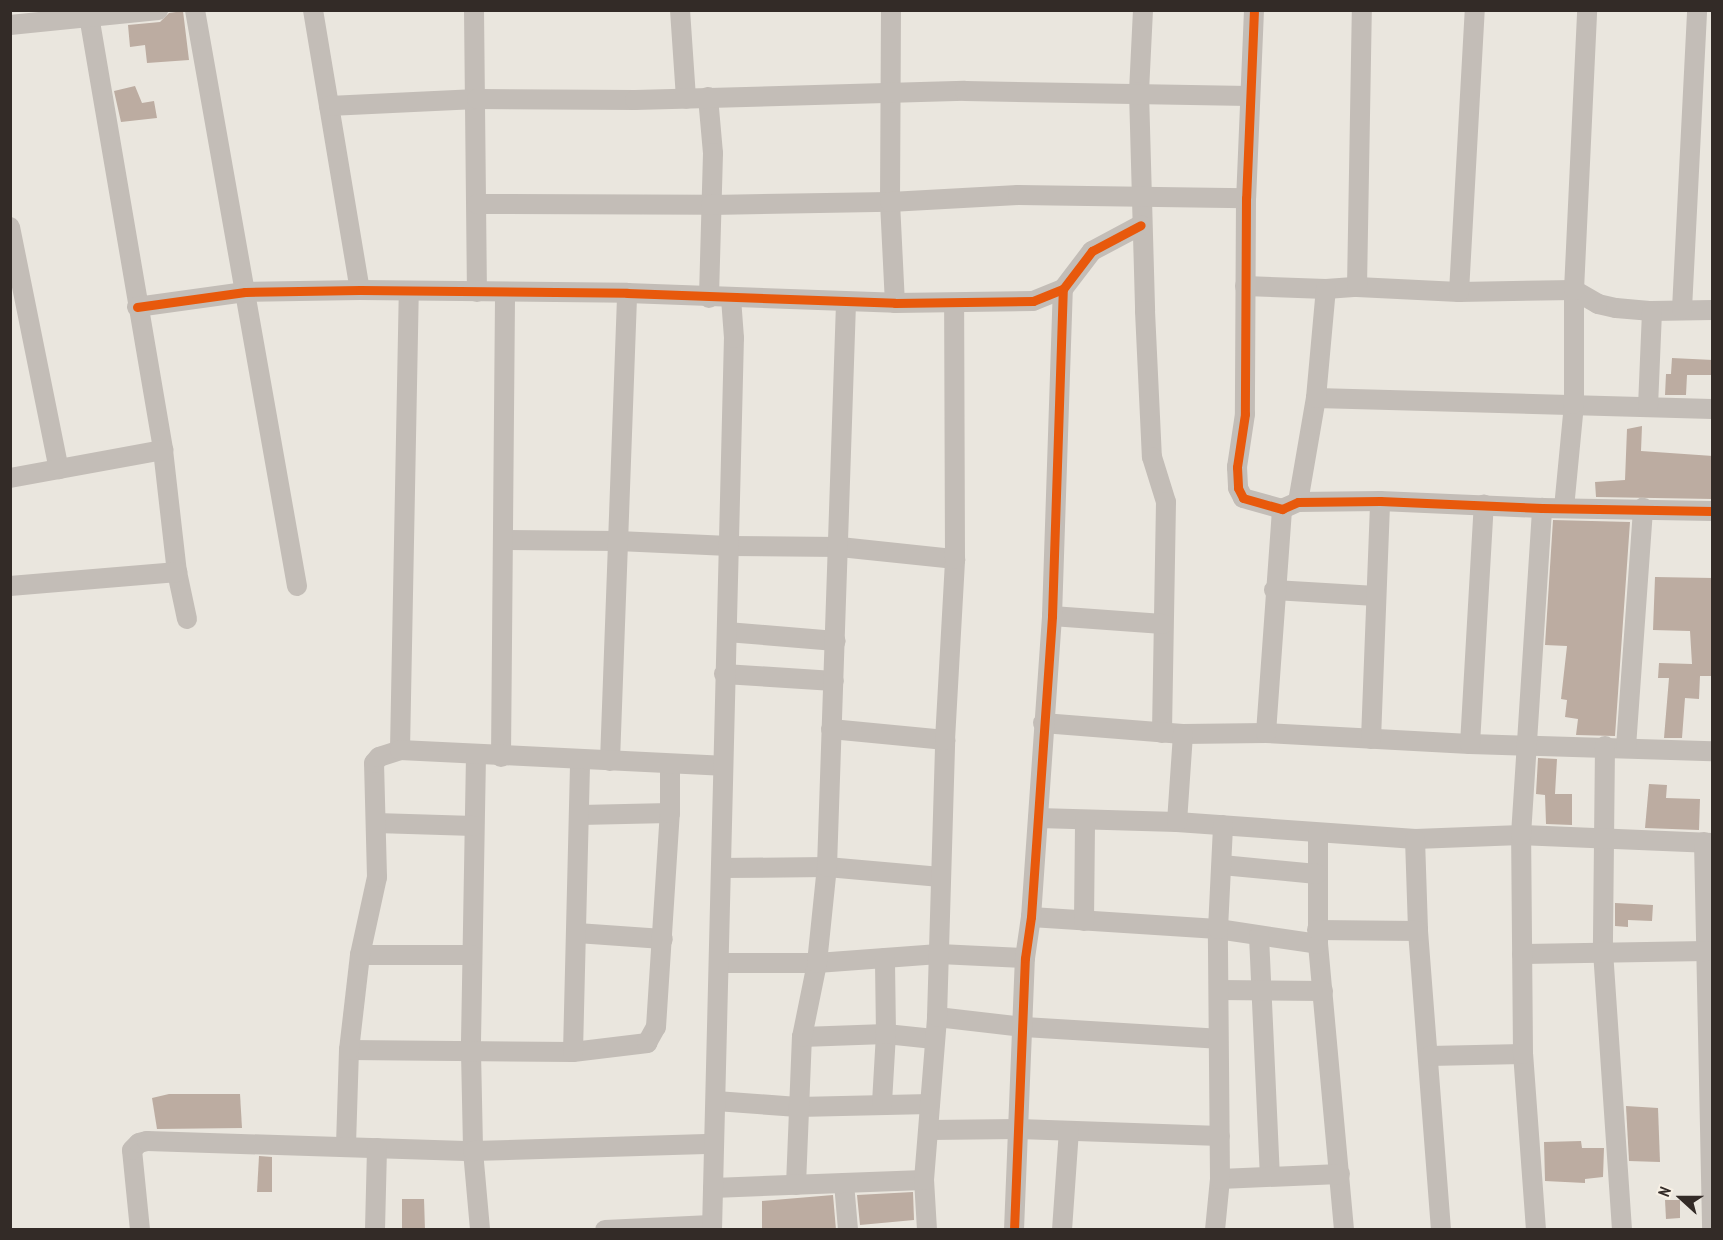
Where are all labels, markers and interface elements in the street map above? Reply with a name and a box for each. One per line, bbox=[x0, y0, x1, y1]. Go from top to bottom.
north arrow bbox=[1651, 1168, 1711, 1228]
text: N bbox=[1653, 1184, 1675, 1199]

